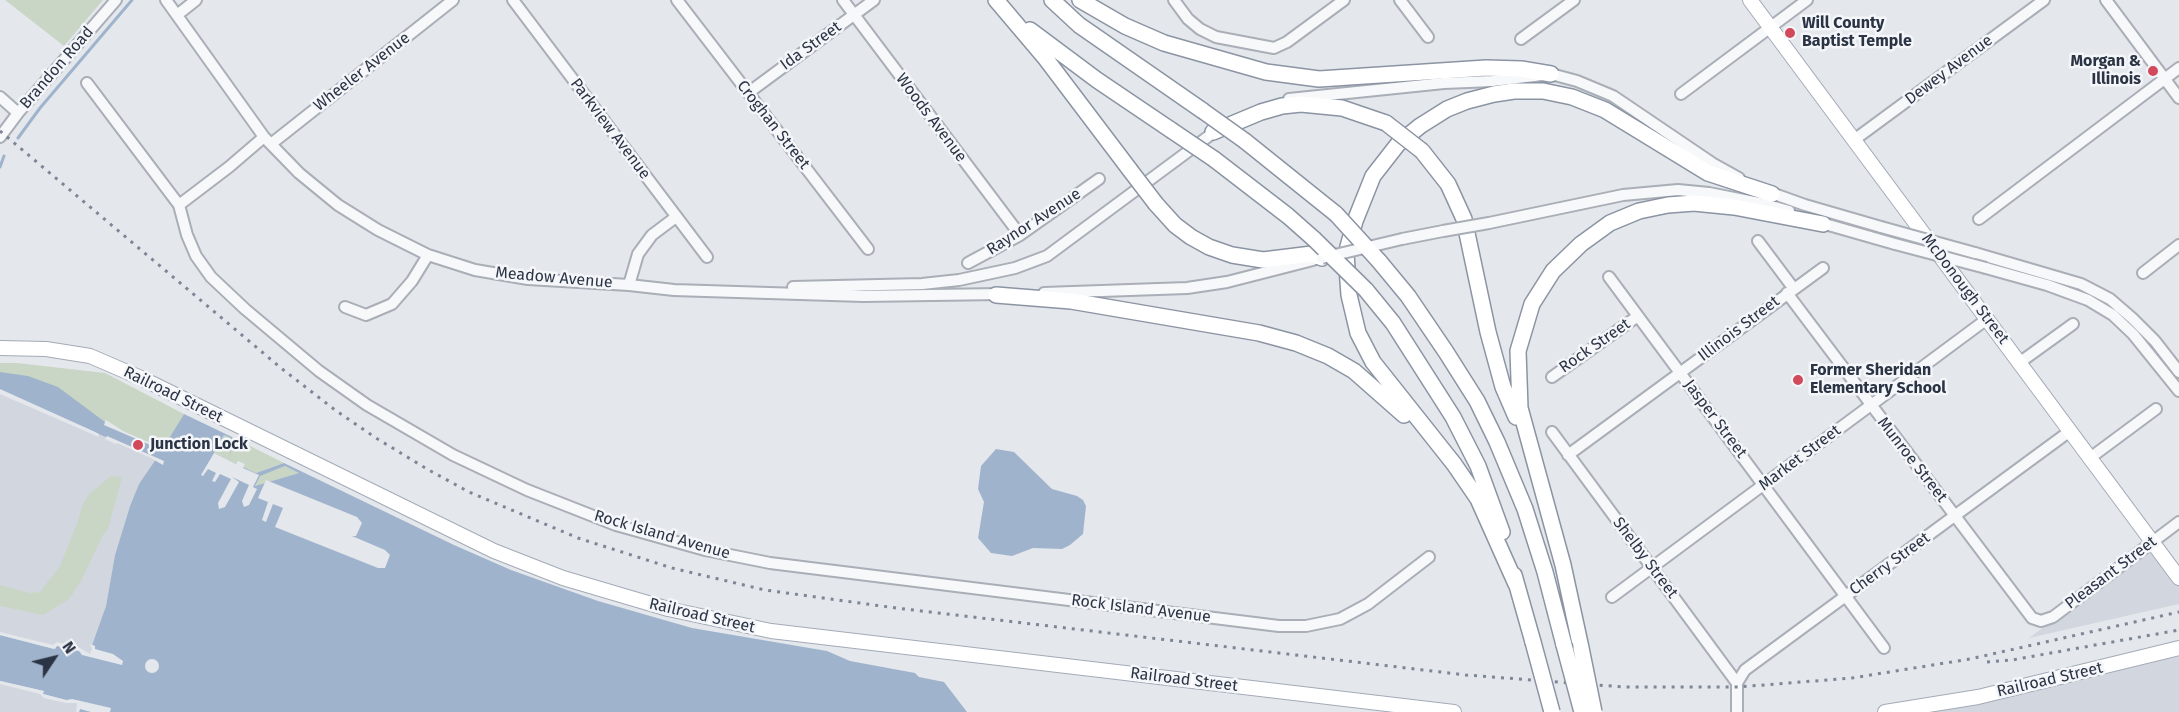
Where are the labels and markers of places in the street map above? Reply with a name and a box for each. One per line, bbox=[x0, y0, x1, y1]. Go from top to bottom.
place label: Will County Baptist Temple bbox=[1802, 14, 1912, 52]
marker: Will County Baptist Temple bbox=[1783, 26, 1797, 40]
place label: Morgan & Illinois bbox=[2070, 52, 2141, 90]
marker: Morgan & Illinois bbox=[2146, 64, 2160, 78]
place label: Former Sheridan Elementary School bbox=[1810, 361, 1946, 399]
marker: Former Sheridan Elementary School bbox=[1791, 373, 1805, 387]
place label: Junction Lock bbox=[150, 435, 248, 455]
marker: Junction Lock bbox=[131, 438, 145, 452]

